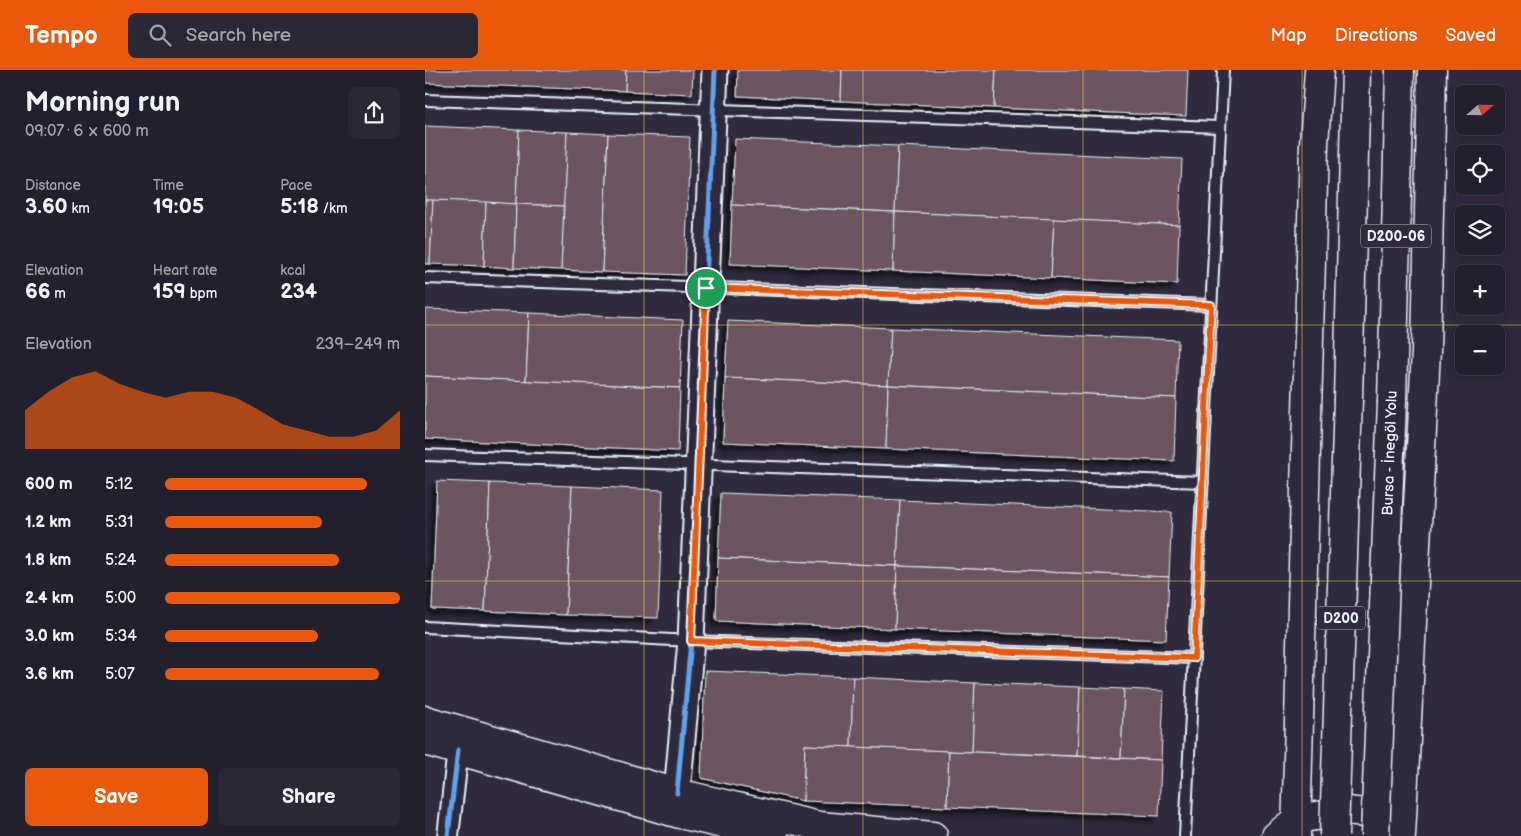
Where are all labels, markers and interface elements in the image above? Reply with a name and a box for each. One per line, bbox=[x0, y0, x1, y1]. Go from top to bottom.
search box bbox=[128, 13, 478, 58]
text: Tempo bbox=[25, 21, 98, 50]
icon: search bbox=[146, 21, 174, 49]
text: Search here bbox=[186, 24, 291, 47]
text: Map bbox=[1271, 25, 1307, 46]
text: Directions bbox=[1335, 25, 1417, 46]
text: Saved bbox=[1445, 25, 1496, 46]
north arrow bbox=[1455, 85, 1505, 135]
map controls bbox=[1455, 85, 1505, 375]
text: Morning run bbox=[25, 86, 180, 119]
button: share bbox=[348, 87, 400, 139]
text: 09:07 · 6 × 600 m bbox=[25, 122, 149, 141]
button: locate bbox=[1455, 145, 1505, 195]
text: Distance bbox=[25, 177, 81, 194]
text: Time bbox=[153, 177, 184, 194]
text: Pace bbox=[280, 177, 312, 194]
text: 3.60 bbox=[25, 194, 68, 219]
text: 19:05 bbox=[153, 194, 204, 219]
text: 5:18 bbox=[280, 194, 319, 219]
text: km bbox=[68, 200, 90, 217]
text: /km bbox=[319, 200, 348, 217]
button: layers bbox=[1455, 205, 1505, 255]
road number: D200-06 bbox=[1361, 224, 1431, 248]
text: Elevation bbox=[25, 262, 83, 279]
text: Heart rate bbox=[153, 262, 217, 279]
text: kcal bbox=[280, 262, 305, 279]
button: + bbox=[1455, 265, 1505, 315]
pin bbox=[685, 267, 727, 309]
icon: arrive bbox=[692, 274, 720, 302]
text: 66 bbox=[25, 279, 50, 304]
text: 159 bbox=[153, 279, 186, 304]
text: 234 bbox=[280, 279, 317, 304]
text: m bbox=[50, 285, 66, 302]
text: bpm bbox=[186, 285, 217, 302]
button: − bbox=[1455, 325, 1505, 375]
text: Elevation bbox=[25, 335, 92, 354]
text: 239–249 m bbox=[315, 335, 400, 354]
street label: Bursa - İnegöl Yolu bbox=[1378, 390, 1402, 516]
text: 600 m bbox=[25, 475, 73, 494]
text: 5:12 bbox=[105, 475, 133, 494]
text: 1.2 km bbox=[25, 513, 71, 532]
text: 5:31 bbox=[105, 513, 133, 532]
text: 1.8 km bbox=[25, 551, 71, 570]
text: 5:24 bbox=[105, 551, 136, 570]
text: 2.4 km bbox=[25, 589, 74, 608]
text: 5:00 bbox=[105, 589, 136, 608]
road number: D200 bbox=[1317, 606, 1365, 630]
text: 3.0 km bbox=[25, 627, 74, 646]
text: 5:34 bbox=[105, 627, 137, 646]
text: 3.6 km bbox=[25, 665, 74, 684]
text: 5:07 bbox=[105, 665, 135, 684]
button: Save bbox=[25, 768, 208, 826]
button: Share bbox=[218, 768, 400, 826]

